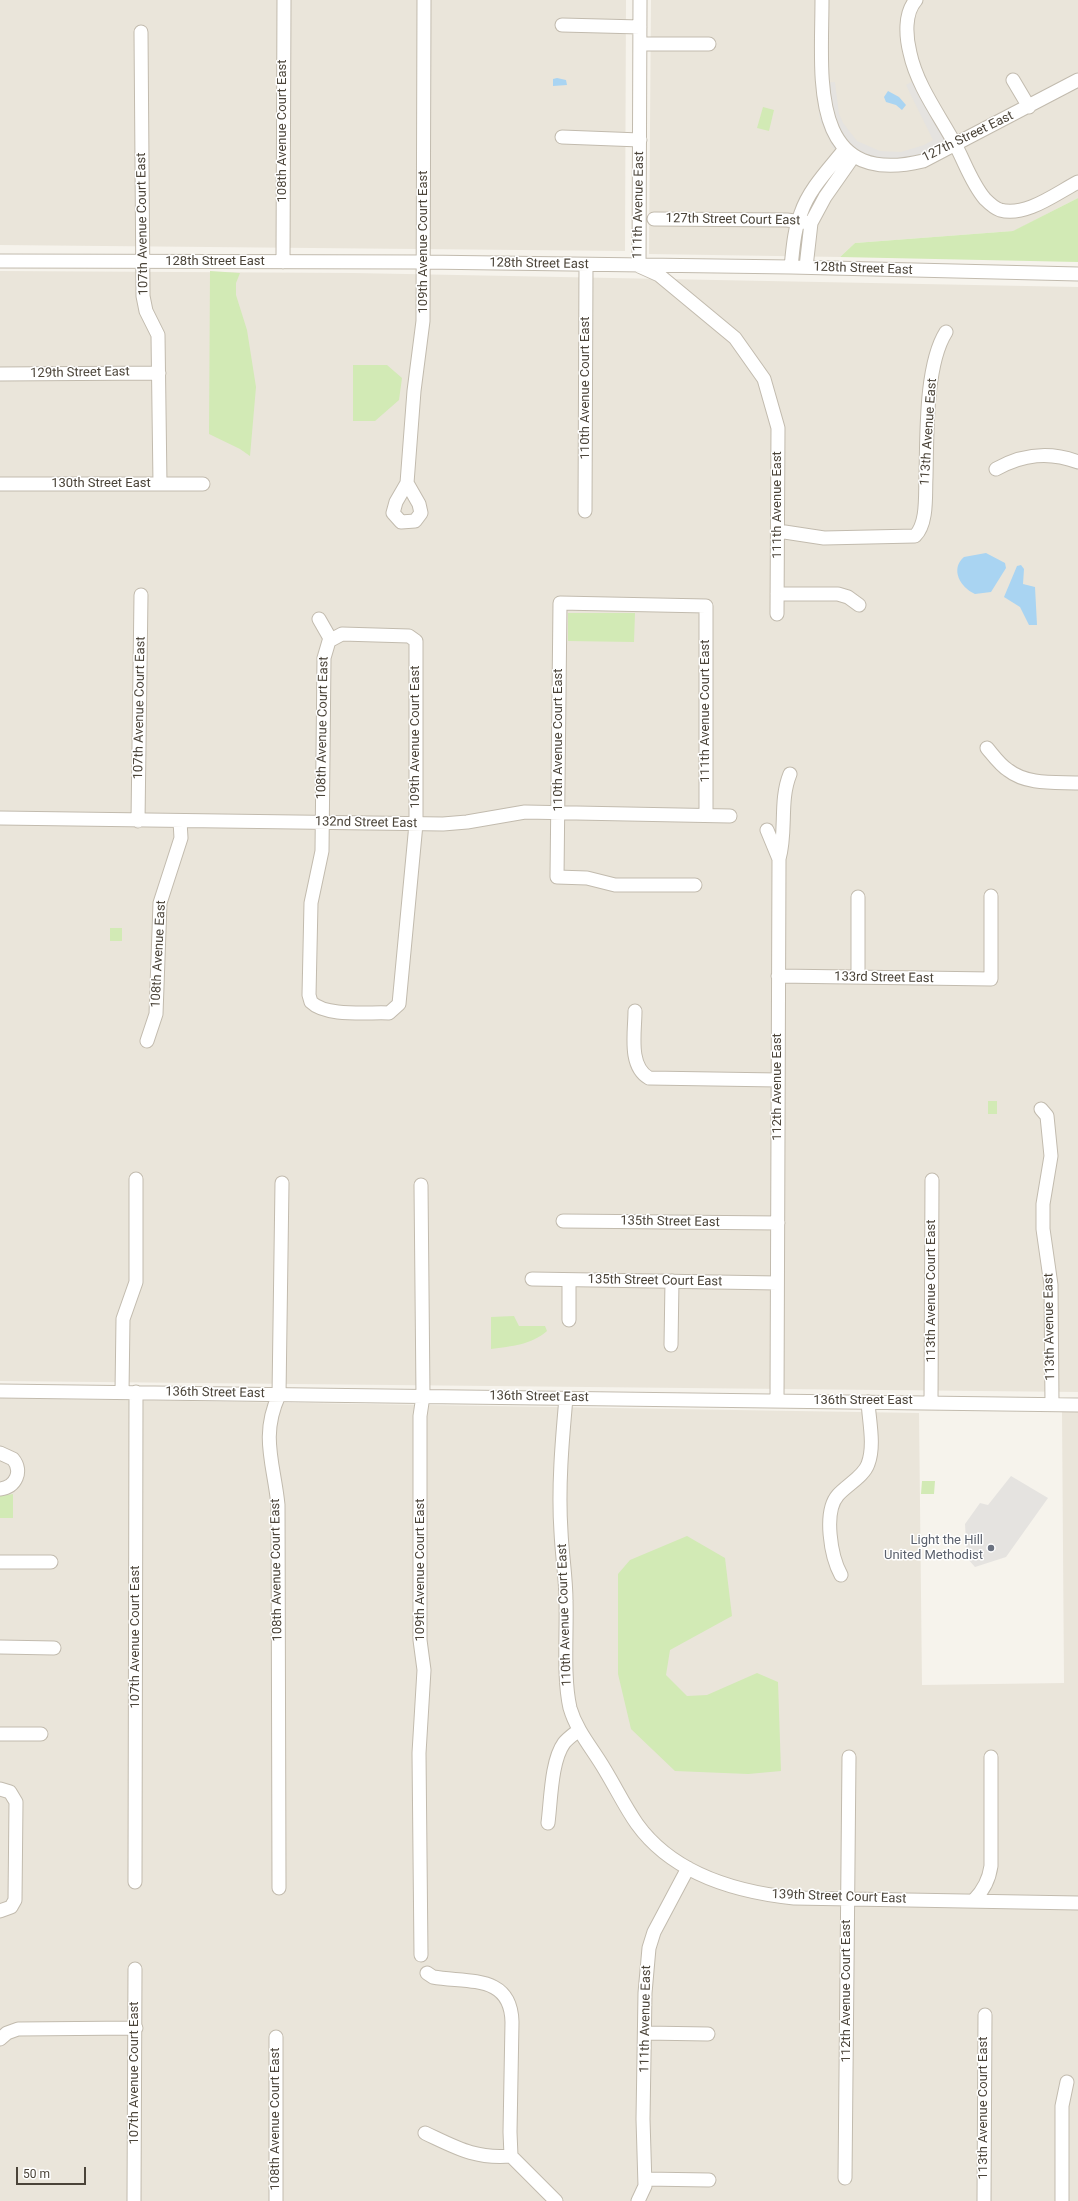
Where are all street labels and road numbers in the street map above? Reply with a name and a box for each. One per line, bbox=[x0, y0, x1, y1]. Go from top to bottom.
street label: 108th Avenue Court East bbox=[275, 60, 291, 202]
street label: 127th Street East bbox=[920, 108, 1016, 166]
street label: 111th Avenue East bbox=[630, 151, 648, 259]
street label: 107th Avenue Court East bbox=[134, 152, 152, 296]
street label: 109th Avenue Court East bbox=[416, 171, 432, 313]
street label: 127th Street Court East bbox=[666, 211, 800, 229]
street label: 128th Street East bbox=[165, 254, 265, 270]
street label: 128th Street East bbox=[489, 255, 589, 273]
street label: 128th Street East bbox=[813, 259, 913, 279]
street label: 110th Avenue Court East bbox=[578, 317, 594, 459]
street label: 129th Street East bbox=[30, 364, 130, 382]
street label: 113th Avenue East bbox=[917, 378, 941, 486]
street label: 111th Avenue East bbox=[770, 451, 786, 559]
street label: 130th Street East bbox=[51, 476, 151, 492]
street label: 107th Avenue Court East bbox=[131, 636, 149, 780]
street label: 111th Avenue Court East bbox=[698, 640, 714, 782]
street label: 108th Avenue Court East bbox=[314, 656, 332, 800]
street label: 109th Avenue Court East bbox=[408, 666, 424, 808]
street label: 110th Avenue Court East bbox=[551, 669, 567, 811]
street label: 132nd Street East bbox=[315, 814, 417, 832]
street label: 108th Avenue East bbox=[148, 900, 170, 1008]
street label: 133rd Street East bbox=[834, 969, 934, 987]
street label: 112th Avenue East bbox=[770, 1033, 786, 1141]
street label: 135th Street East bbox=[620, 1213, 720, 1231]
street label: 113th Avenue Court East bbox=[924, 1220, 940, 1362]
street label: 135th Street Court East bbox=[588, 1272, 722, 1290]
street label: 113th Avenue East bbox=[1041, 1273, 1059, 1381]
street label: 136th Street East bbox=[165, 1384, 265, 1402]
street label: 136th Street East bbox=[489, 1388, 589, 1406]
street label: 136th Street East bbox=[813, 1393, 913, 1409]
street label: 108th Avenue Court East bbox=[268, 1498, 286, 1642]
street label: 109th Avenue Court East bbox=[413, 1499, 429, 1641]
street label: 110th Avenue Court East bbox=[555, 1543, 575, 1687]
street label: 107th Avenue Court East bbox=[128, 1566, 144, 1708]
street label: 139th Street Court East bbox=[771, 1887, 907, 1907]
street label: 112th Avenue Court East bbox=[839, 1920, 855, 2062]
street label: 111th Avenue East bbox=[637, 1965, 655, 2073]
street label: 107th Avenue Court East bbox=[127, 2002, 143, 2144]
street label: 113th Avenue Court East bbox=[976, 2037, 992, 2179]
street label: 108th Avenue Court East bbox=[268, 2048, 284, 2190]

